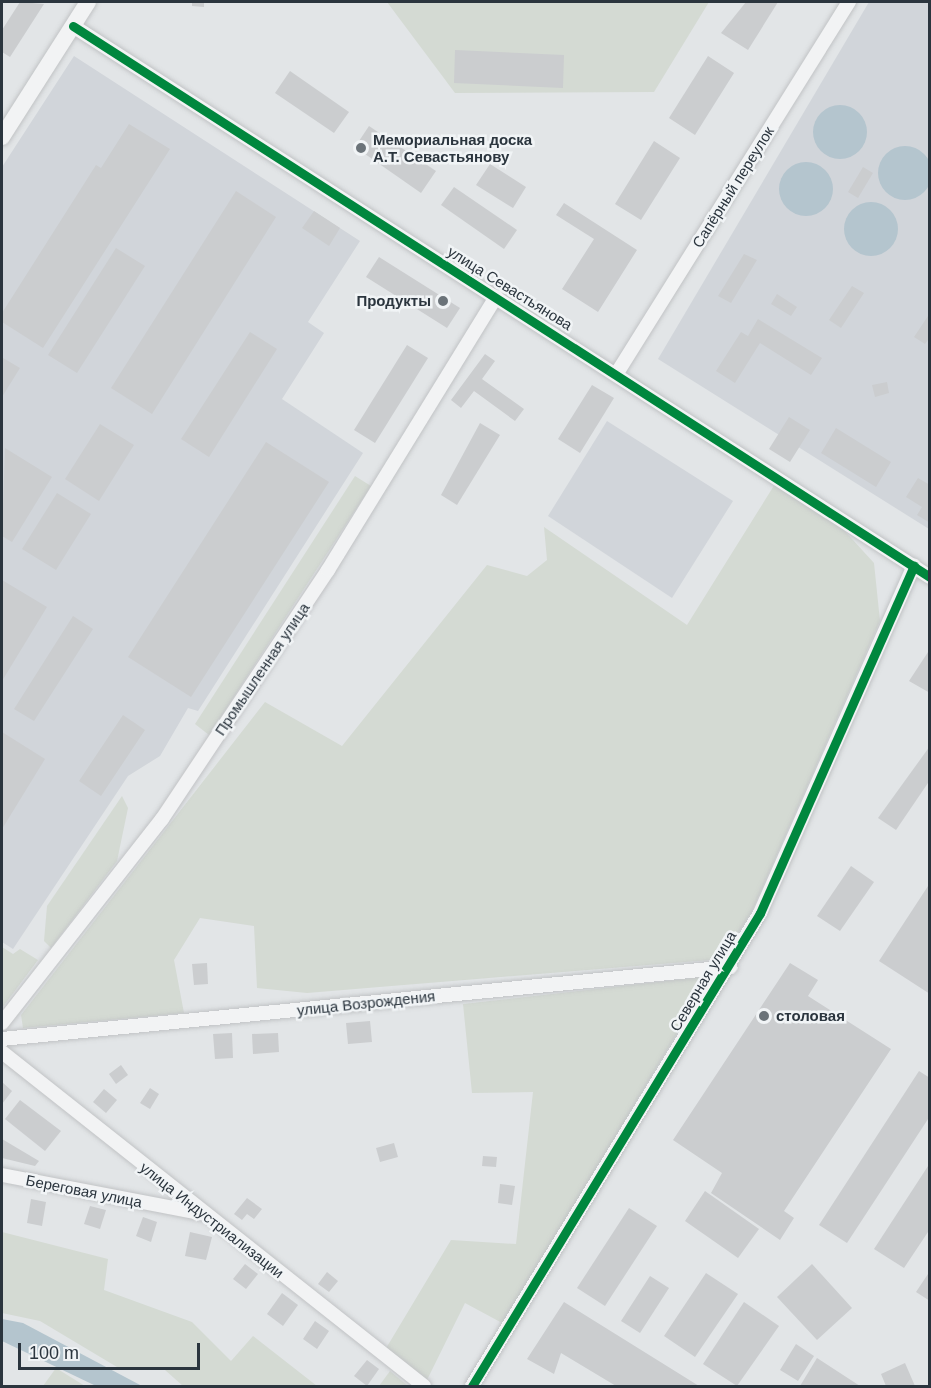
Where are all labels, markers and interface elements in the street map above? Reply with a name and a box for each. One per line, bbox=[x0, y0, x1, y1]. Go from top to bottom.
street label: Сапёрный переулок bbox=[688, 123, 778, 251]
place label: Мемориальная доска А.Т. Севастьянову bbox=[373, 130, 532, 165]
marker: Мемориальная доска А.Т. Севастьянову bbox=[354, 141, 368, 155]
street label: улица Севастьянова bbox=[444, 242, 576, 334]
place label: Продукты bbox=[356, 292, 431, 310]
marker: Продукты bbox=[436, 294, 450, 308]
street label: Промышленная улица bbox=[211, 599, 313, 739]
street label: Северная улица bbox=[666, 928, 740, 1034]
street label: улица Возрождения bbox=[296, 987, 436, 1019]
place label: столовая bbox=[776, 1007, 845, 1025]
marker: столовая bbox=[757, 1009, 771, 1023]
street label: улица Индустриализации bbox=[136, 1158, 288, 1282]
street label: Береговая улица bbox=[24, 1171, 144, 1211]
scale bar bbox=[21, 1331, 202, 1369]
text: 100 m bbox=[29, 1343, 79, 1363]

